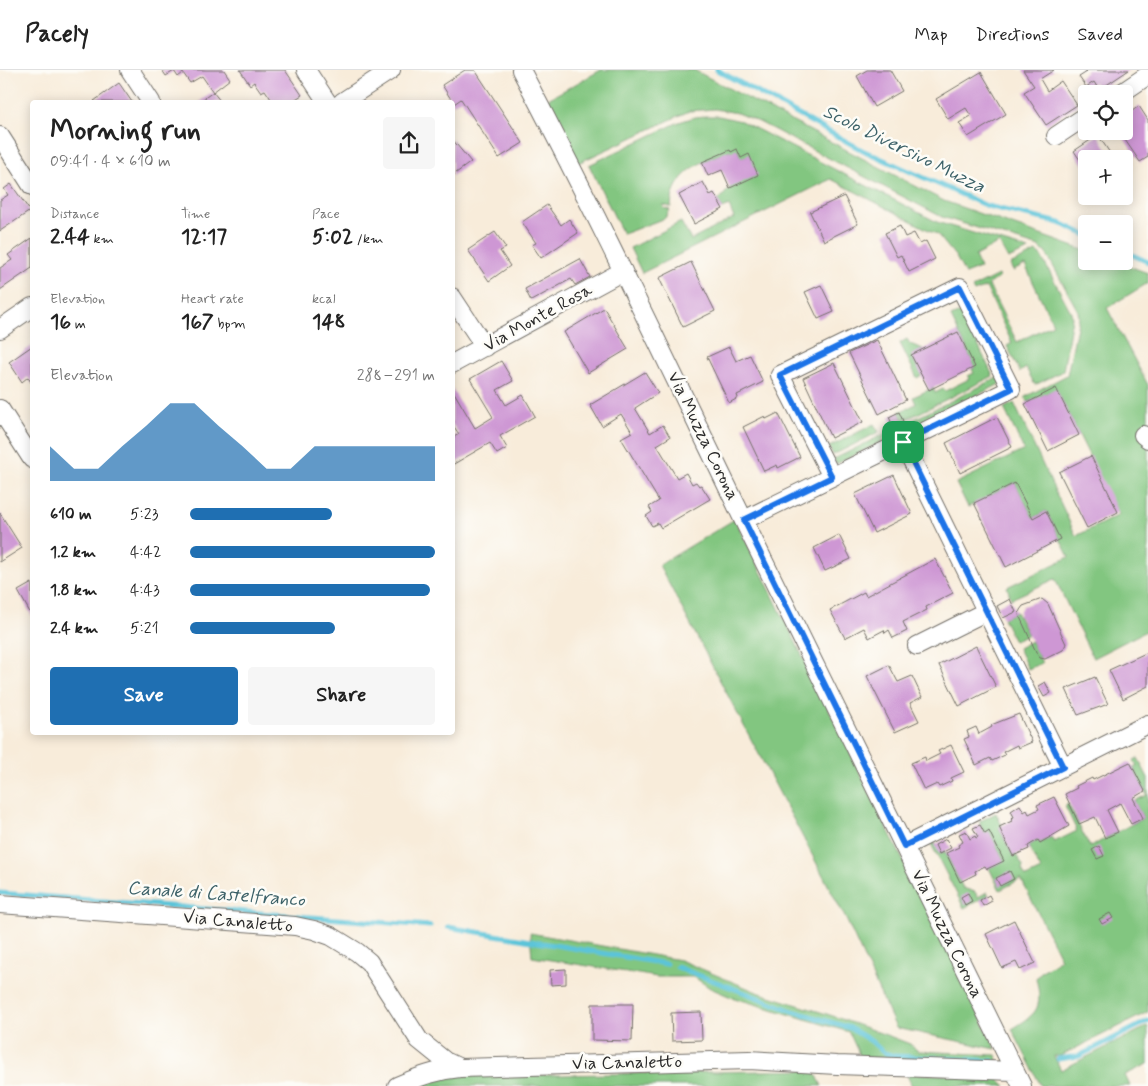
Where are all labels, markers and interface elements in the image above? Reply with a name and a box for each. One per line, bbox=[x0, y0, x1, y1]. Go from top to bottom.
text: Pacely bbox=[25, 19, 89, 50]
text: Map bbox=[915, 23, 948, 47]
text: Directions bbox=[976, 23, 1050, 47]
text: Saved bbox=[1078, 23, 1123, 47]
map controls bbox=[1078, 85, 1133, 270]
button: locate bbox=[1078, 85, 1133, 140]
water label: Scolo Diversivo Muzza bbox=[819, 99, 990, 199]
text: Morning run bbox=[50, 113, 201, 150]
button: share bbox=[383, 117, 435, 169]
button: + bbox=[1078, 150, 1133, 205]
text: 09:41 · 4 × 610 m bbox=[50, 151, 171, 172]
text: Distance bbox=[50, 205, 99, 223]
text: Time bbox=[181, 205, 210, 223]
text: Pace bbox=[312, 205, 340, 223]
button: − bbox=[1078, 215, 1133, 270]
text: 2.44 bbox=[50, 223, 90, 251]
text: 12:17 bbox=[181, 223, 227, 251]
text: 5:02 bbox=[312, 223, 353, 251]
text: km bbox=[90, 230, 114, 248]
text: /km bbox=[353, 230, 383, 248]
street label: Via Monte Rosa bbox=[479, 278, 597, 358]
text: Elevation bbox=[50, 290, 105, 308]
text: Heart rate bbox=[181, 290, 244, 308]
text: kcal bbox=[312, 290, 336, 308]
text: 16 bbox=[50, 308, 71, 336]
text: 167 bbox=[181, 308, 214, 336]
text: 148 bbox=[312, 308, 345, 336]
text: m bbox=[71, 315, 86, 333]
text: bpm bbox=[214, 315, 246, 333]
text: Elevation bbox=[50, 365, 113, 386]
text: 288–291 m bbox=[357, 365, 435, 386]
street label: Via Muzza Corona bbox=[661, 368, 745, 504]
pin bbox=[882, 421, 924, 463]
icon: arrive bbox=[889, 428, 917, 456]
text: 610 m bbox=[50, 504, 92, 525]
text: 5:23 bbox=[130, 504, 158, 525]
text: 1.2 km bbox=[50, 542, 96, 563]
text: 4:42 bbox=[130, 542, 161, 563]
text: 1.8 km bbox=[50, 580, 97, 601]
text: 4:43 bbox=[130, 580, 160, 601]
text: 2.4 km bbox=[50, 618, 98, 639]
text: 5:21 bbox=[130, 618, 159, 639]
button: Save bbox=[50, 667, 238, 725]
button: Share bbox=[248, 667, 435, 725]
street label: Via Muzza Corona bbox=[905, 866, 989, 1002]
water label: Canale di Castelfranco bbox=[126, 875, 306, 913]
street label: Via Canaletto bbox=[182, 905, 294, 939]
street label: Via Canaletto bbox=[572, 1050, 682, 1076]

